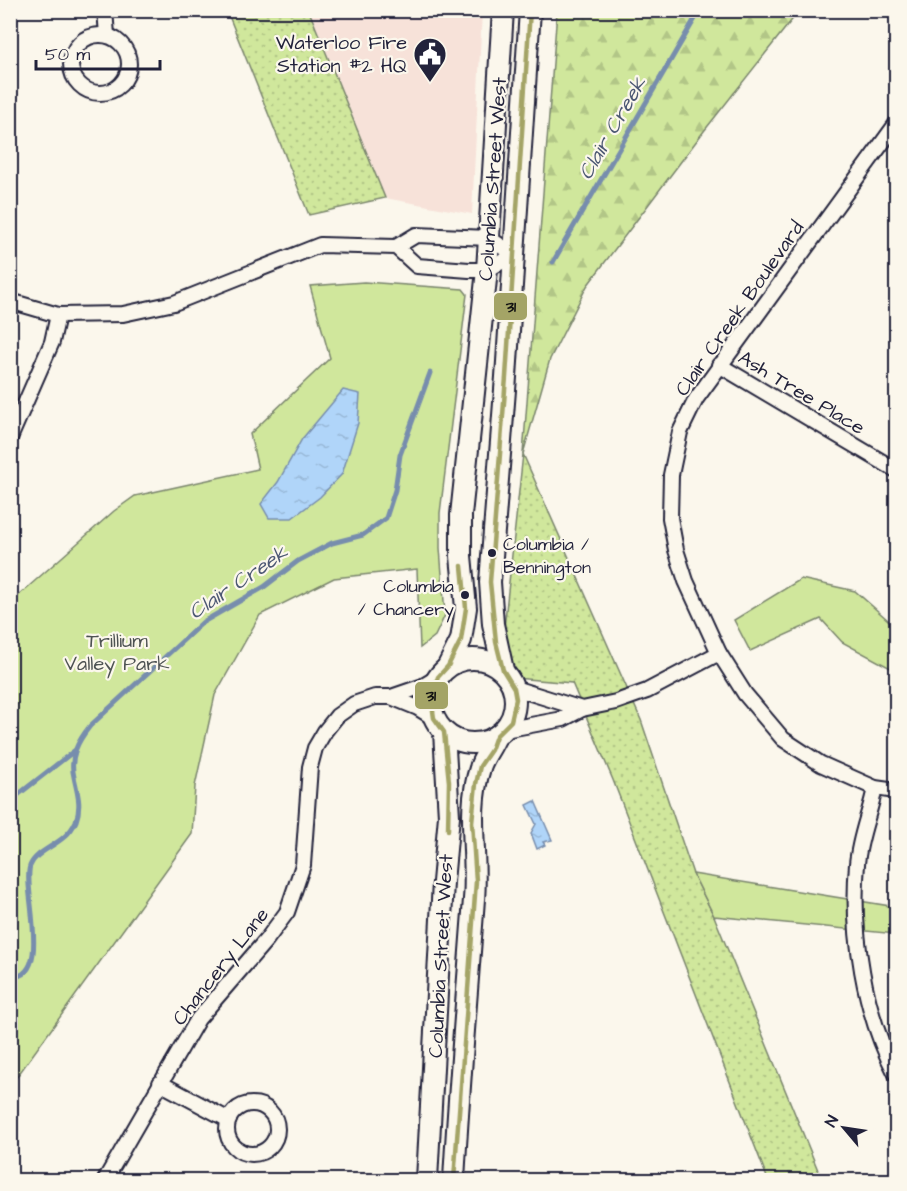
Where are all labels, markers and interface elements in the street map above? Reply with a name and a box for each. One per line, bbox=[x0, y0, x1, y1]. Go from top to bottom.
place label: Waterloo Fire Station #2 HQ bbox=[276, 29, 407, 80]
scale bar bbox=[36, 33, 160, 71]
public building icon: Waterloo Fire Station #2 HQ bbox=[412, 36, 448, 83]
text: 50 m bbox=[45, 42, 90, 67]
water label: Clair Creek bbox=[571, 71, 654, 185]
street label: Columbia Street West bbox=[472, 76, 514, 282]
street label: Clair Creek Boulevard bbox=[669, 215, 811, 402]
line badge: 31 bbox=[493, 292, 528, 321]
text: 31 bbox=[505, 296, 517, 318]
street label: Ash Tree Place bbox=[733, 344, 870, 442]
place label: Columbia / Bennington bbox=[503, 532, 591, 581]
water label: Clair Creek bbox=[183, 538, 295, 626]
marker: Columbia / Bennington bbox=[486, 547, 498, 559]
place label: Columbia / Chancery bbox=[358, 574, 454, 623]
marker: Columbia / Chancery bbox=[459, 589, 471, 601]
park label: Trillium Valley Park bbox=[64, 627, 170, 679]
line badge: 31 bbox=[414, 681, 449, 710]
text: 31 bbox=[425, 685, 437, 707]
street label: Columbia Street West bbox=[422, 853, 460, 1059]
street label: Chancery Lane bbox=[166, 902, 277, 1032]
north arrow bbox=[814, 1098, 874, 1158]
text: N bbox=[820, 1111, 844, 1131]

